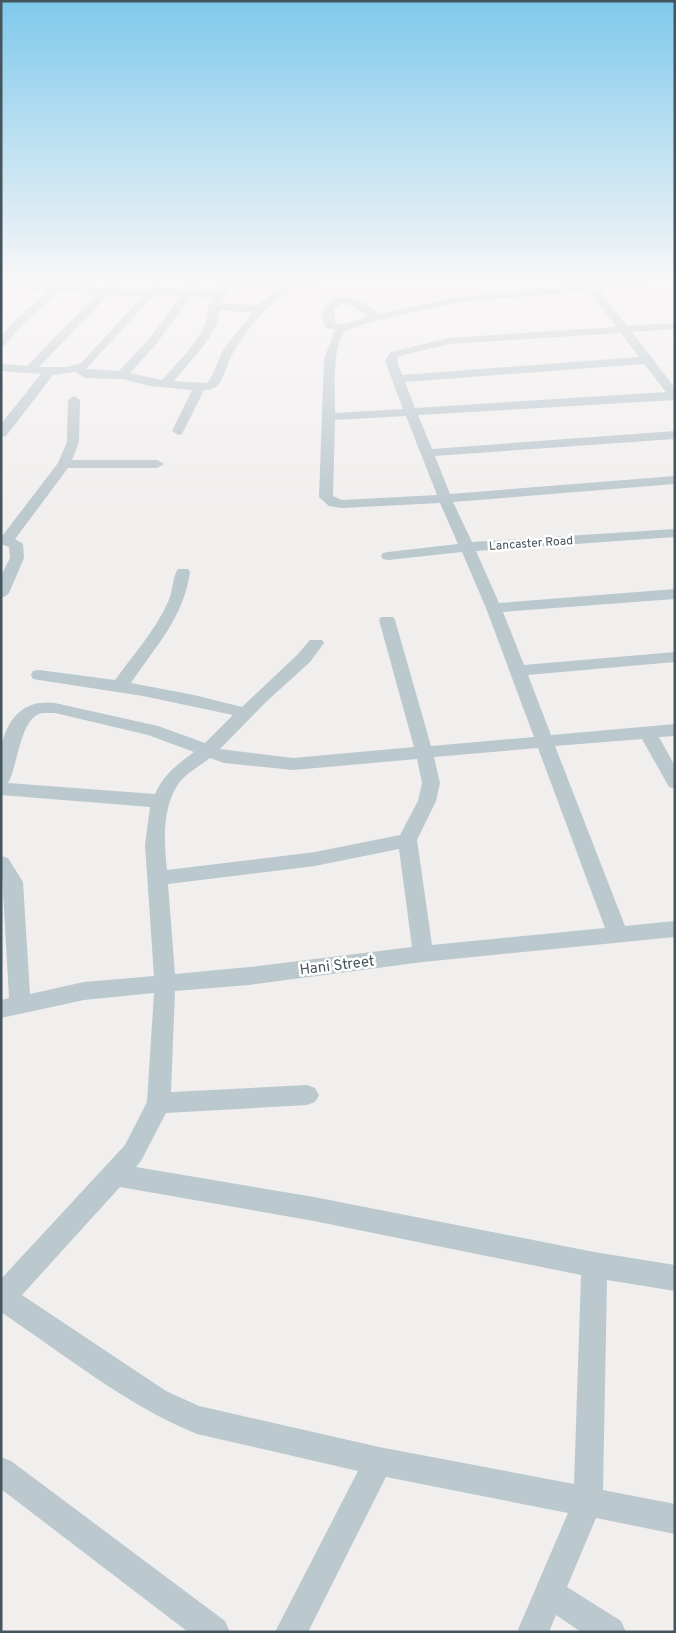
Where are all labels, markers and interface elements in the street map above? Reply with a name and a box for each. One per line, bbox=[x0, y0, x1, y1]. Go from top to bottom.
street label: Lancaster Road bbox=[489, 533, 574, 555]
street label: Hani Street bbox=[299, 952, 376, 981]

